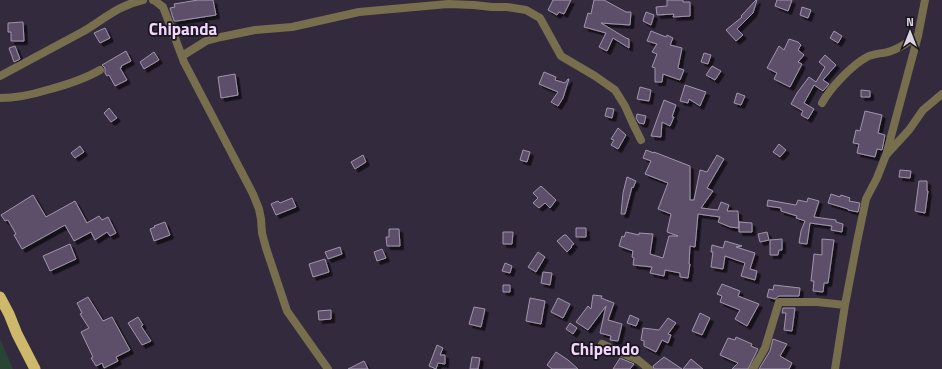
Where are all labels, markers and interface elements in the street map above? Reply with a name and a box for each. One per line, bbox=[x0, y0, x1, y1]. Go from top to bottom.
north arrow bbox=[890, 12, 930, 52]
text: N bbox=[906, 14, 914, 30]
district label: Chipanda bbox=[149, 16, 217, 42]
district label: Chipendo bbox=[571, 336, 639, 362]

